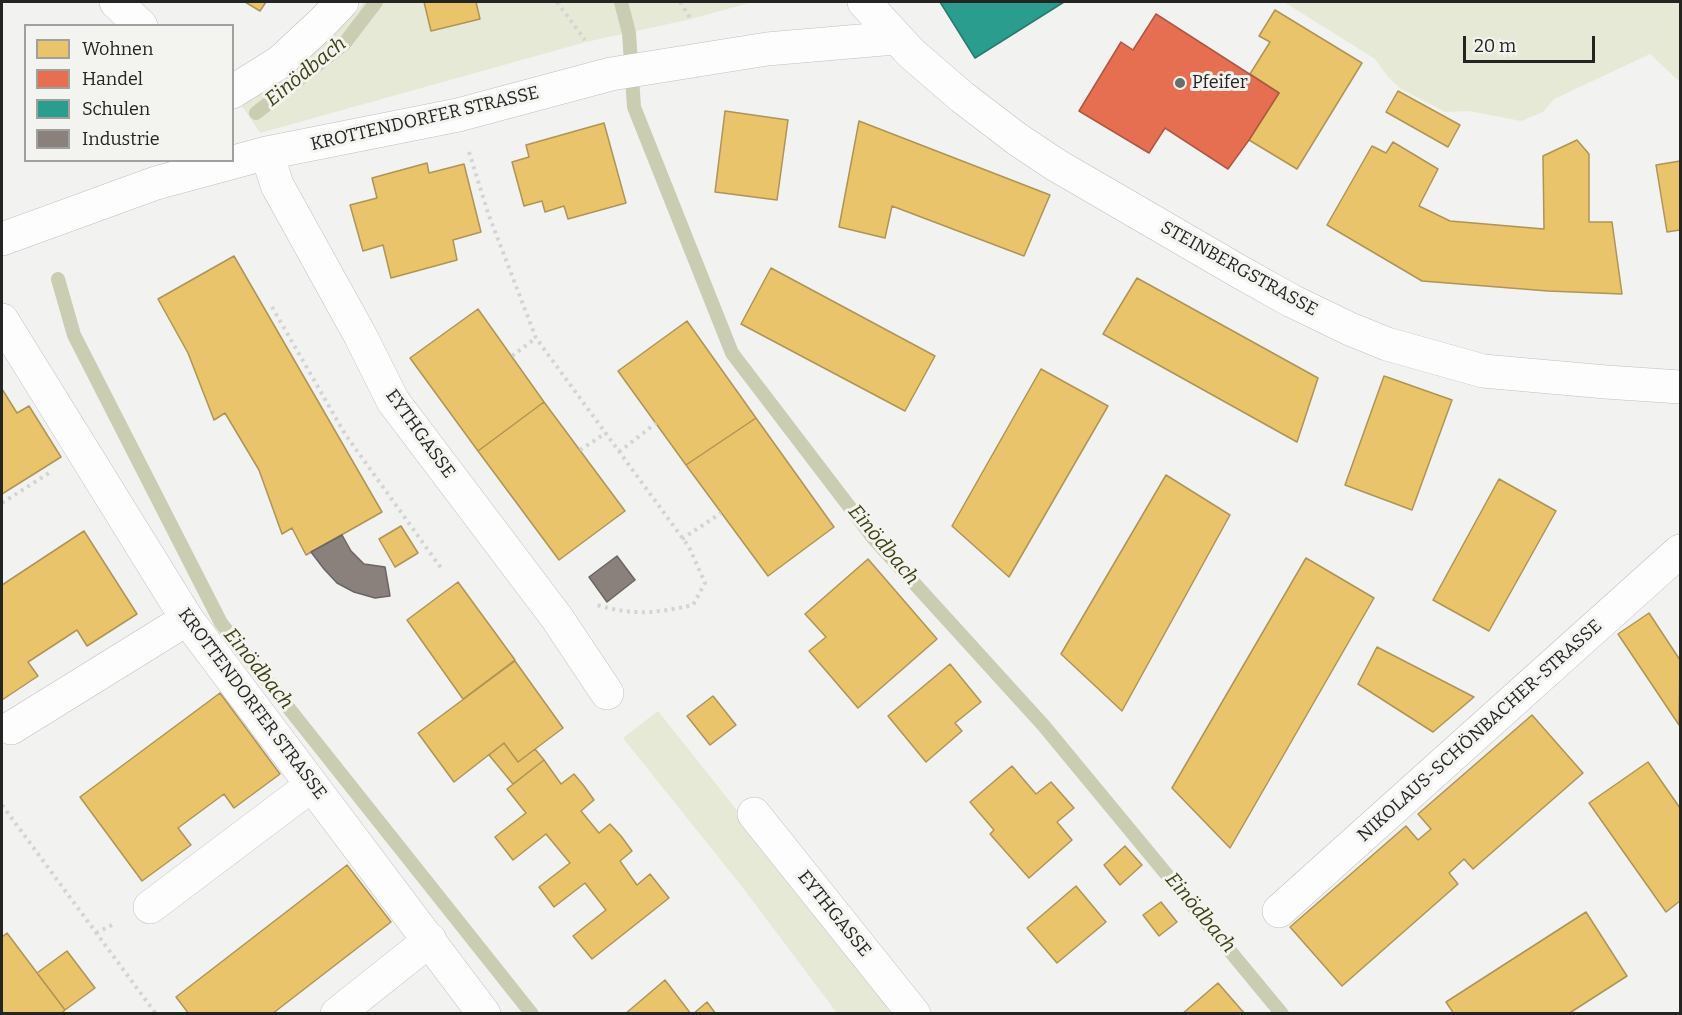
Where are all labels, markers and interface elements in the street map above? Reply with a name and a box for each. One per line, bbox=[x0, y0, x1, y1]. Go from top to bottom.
legend bbox=[24, 24, 234, 162]
scale bar bbox=[1466, 24, 1598, 62]
water label: Einödbach bbox=[261, 32, 351, 112]
text: 20 m bbox=[1474, 35, 1516, 57]
text: Wohnen bbox=[82, 38, 153, 60]
text: Handel bbox=[82, 68, 143, 90]
place label: Pfeifer bbox=[1192, 72, 1248, 94]
marker: Pfeifer bbox=[1173, 76, 1187, 90]
street label: KROTTENDORFER STRASSE bbox=[309, 82, 541, 156]
text: Schulen bbox=[82, 98, 150, 120]
text: Industrie bbox=[82, 128, 160, 150]
street label: STEINBERGSTRASSE bbox=[1157, 217, 1321, 321]
street label: EYTHGASSE bbox=[381, 385, 459, 483]
water label: Einödbach bbox=[843, 500, 923, 590]
street label: KROTTENDORFER STRASSE bbox=[173, 604, 331, 804]
street label: NIKOLAUS-SCHÖNBACHER-STRASSE bbox=[1353, 616, 1607, 846]
water label: Einödbach bbox=[218, 624, 298, 714]
street label: EYTHGASSE bbox=[793, 867, 875, 961]
water label: Einödbach bbox=[1160, 868, 1240, 958]

